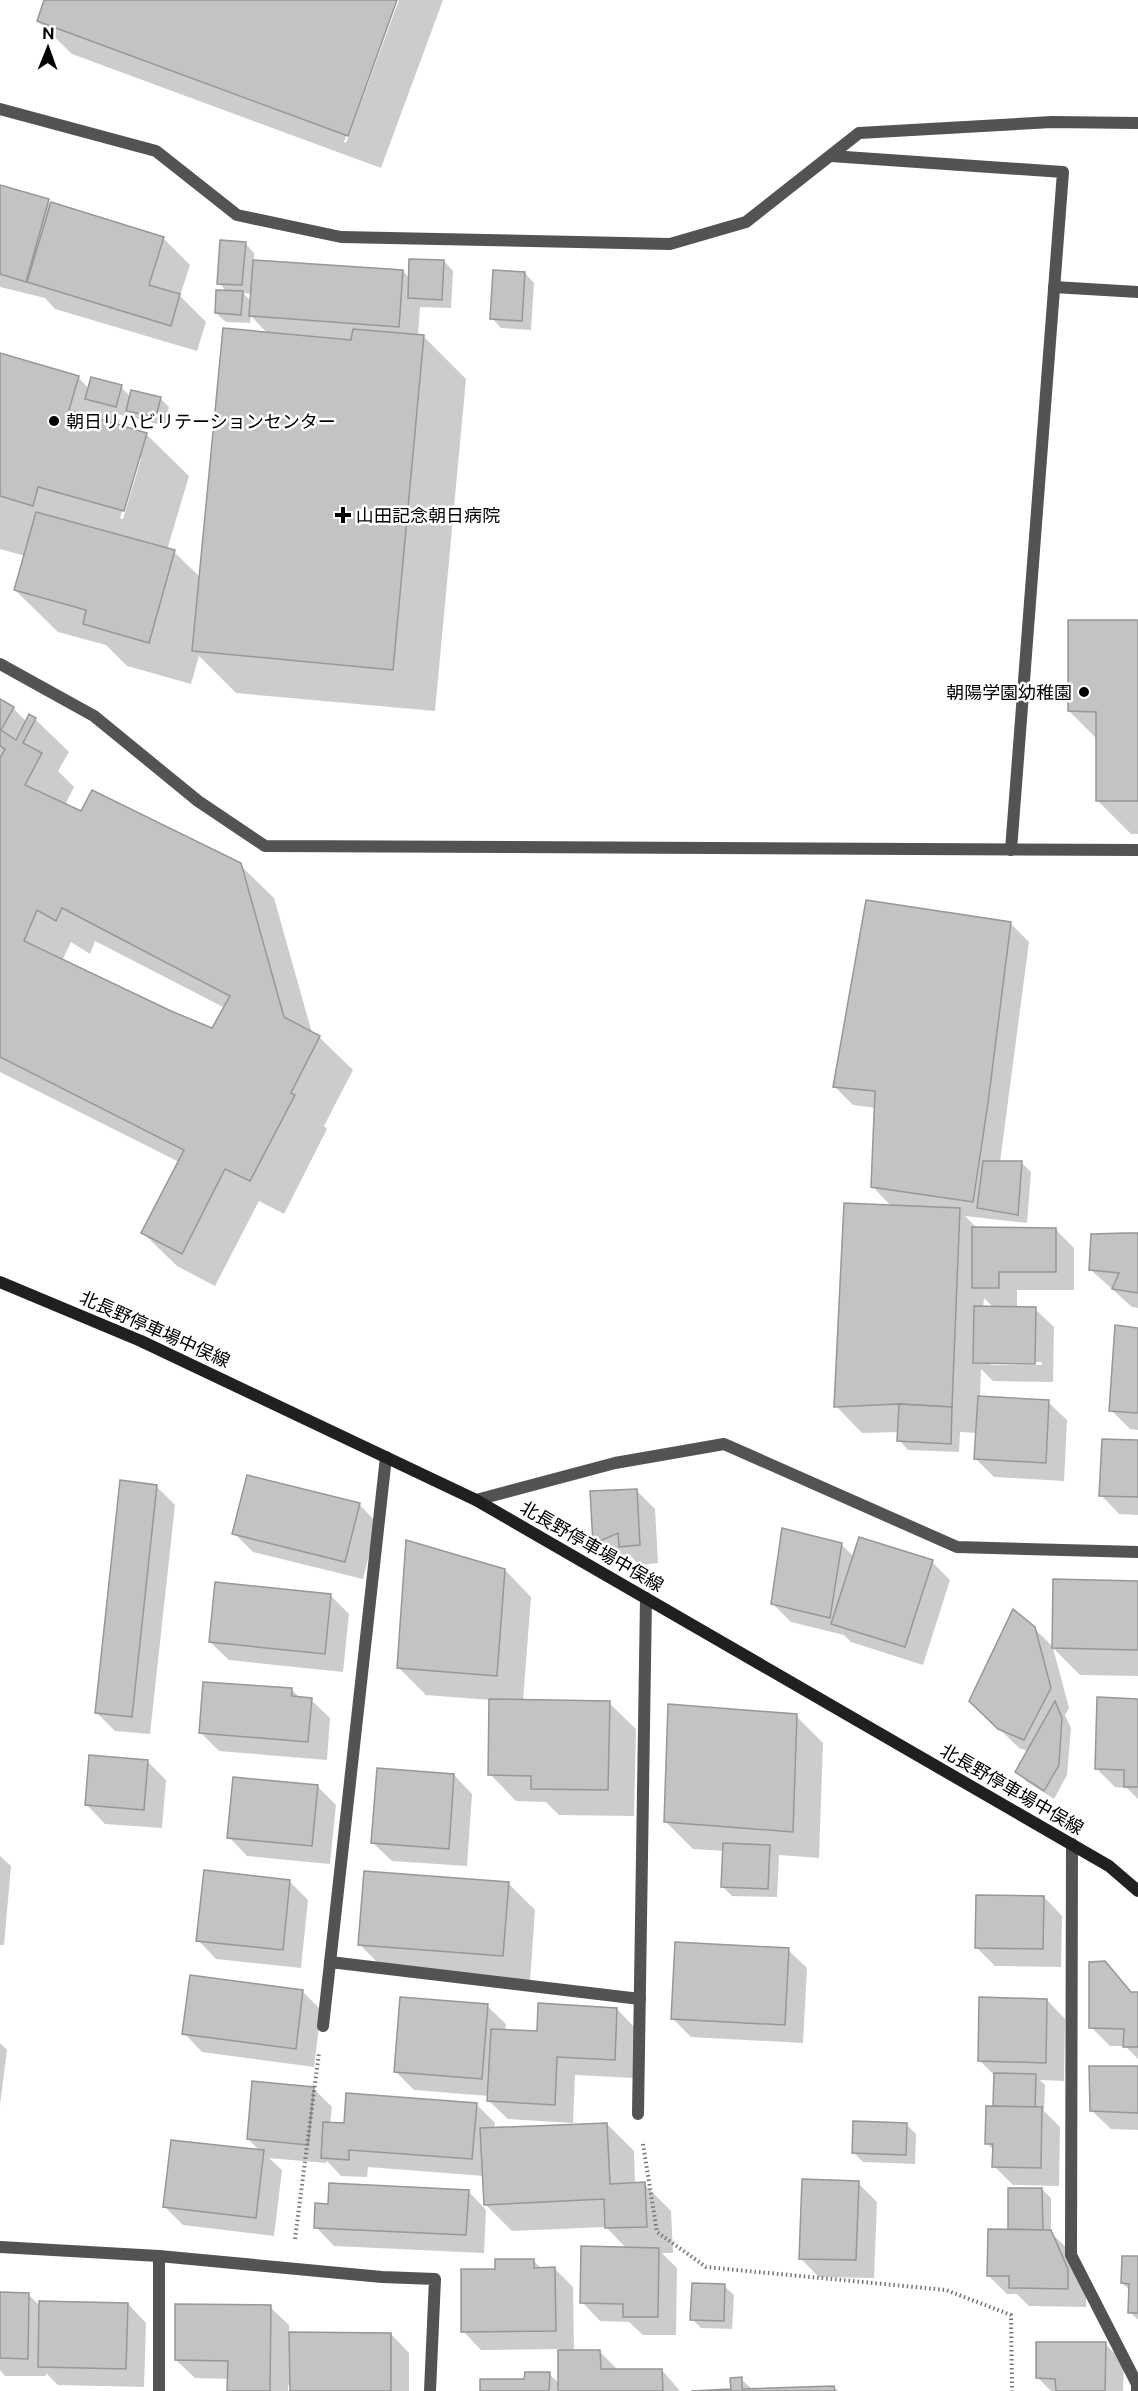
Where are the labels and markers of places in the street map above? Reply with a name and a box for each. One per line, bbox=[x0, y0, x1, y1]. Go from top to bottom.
place label: 朝日リハビリテーションセンター bbox=[66, 411, 336, 432]
marker: 朝日リハビリテーションセンター bbox=[47, 414, 61, 428]
place label: 山田記念朝日病院 bbox=[356, 505, 500, 526]
marker: 山田記念朝日病院 bbox=[334, 506, 352, 524]
place label: 朝陽学園幼稚園 bbox=[946, 682, 1072, 703]
marker: 朝陽学園幼稚園 bbox=[1077, 685, 1091, 699]

